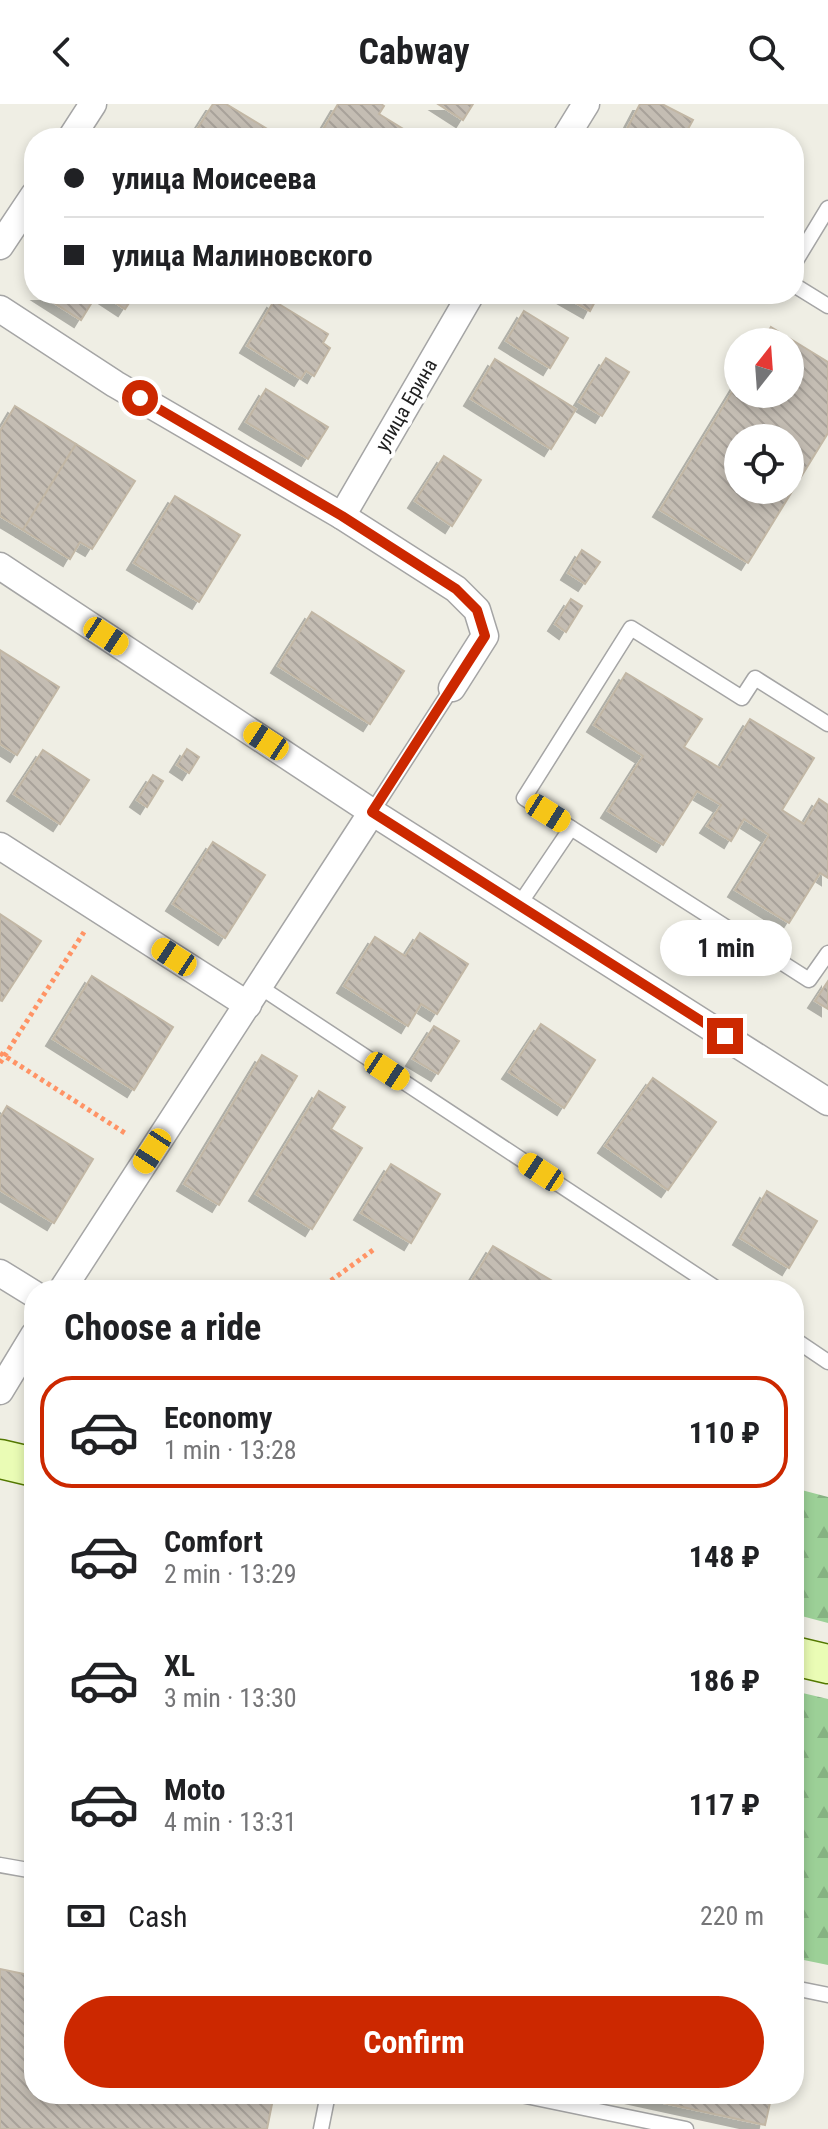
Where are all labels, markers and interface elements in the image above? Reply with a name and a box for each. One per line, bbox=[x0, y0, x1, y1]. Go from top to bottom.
icon: back bbox=[40, 30, 84, 74]
icon: search bbox=[744, 30, 788, 74]
text: Cabway bbox=[359, 31, 469, 73]
text: улица Моисеева bbox=[112, 161, 316, 196]
text: улица Малиновского bbox=[112, 238, 373, 273]
north arrow bbox=[724, 328, 804, 408]
map controls bbox=[724, 328, 804, 504]
street label: улица Ерина bbox=[370, 355, 442, 455]
route start bbox=[122, 380, 158, 416]
button: locate bbox=[724, 424, 804, 504]
car bbox=[79, 613, 133, 659]
car bbox=[239, 718, 293, 764]
car bbox=[521, 790, 575, 836]
callout: 1 min bbox=[659, 920, 791, 976]
text: 1 min bbox=[697, 933, 755, 963]
car bbox=[147, 934, 201, 980]
route end bbox=[707, 1018, 743, 1054]
car bbox=[360, 1048, 414, 1094]
car bbox=[129, 1124, 175, 1178]
car bbox=[514, 1149, 568, 1195]
text: Choose a ride bbox=[64, 1307, 261, 1349]
icon: car bbox=[68, 1396, 140, 1468]
text: Economy bbox=[164, 1400, 272, 1435]
text: 110 ₽ bbox=[689, 1415, 760, 1450]
text: 1 min · 13:28 bbox=[164, 1435, 297, 1465]
icon: car bbox=[68, 1520, 140, 1592]
text: Comfort bbox=[164, 1524, 263, 1559]
text: 148 ₽ bbox=[689, 1539, 760, 1574]
text: 2 min · 13:29 bbox=[164, 1559, 297, 1589]
icon: car bbox=[68, 1644, 140, 1716]
text: XL bbox=[164, 1648, 195, 1683]
text: 186 ₽ bbox=[689, 1663, 760, 1698]
text: 3 min · 13:30 bbox=[164, 1683, 297, 1713]
icon: car bbox=[68, 1768, 140, 1840]
text: Moto bbox=[164, 1772, 225, 1807]
text: 117 ₽ bbox=[689, 1787, 760, 1822]
text: 4 min · 13:31 bbox=[164, 1807, 297, 1837]
icon: cash bbox=[64, 1894, 108, 1938]
text: Cash bbox=[128, 1899, 188, 1934]
text: 220 m bbox=[700, 1901, 764, 1931]
button: Confirm bbox=[64, 1996, 764, 2088]

